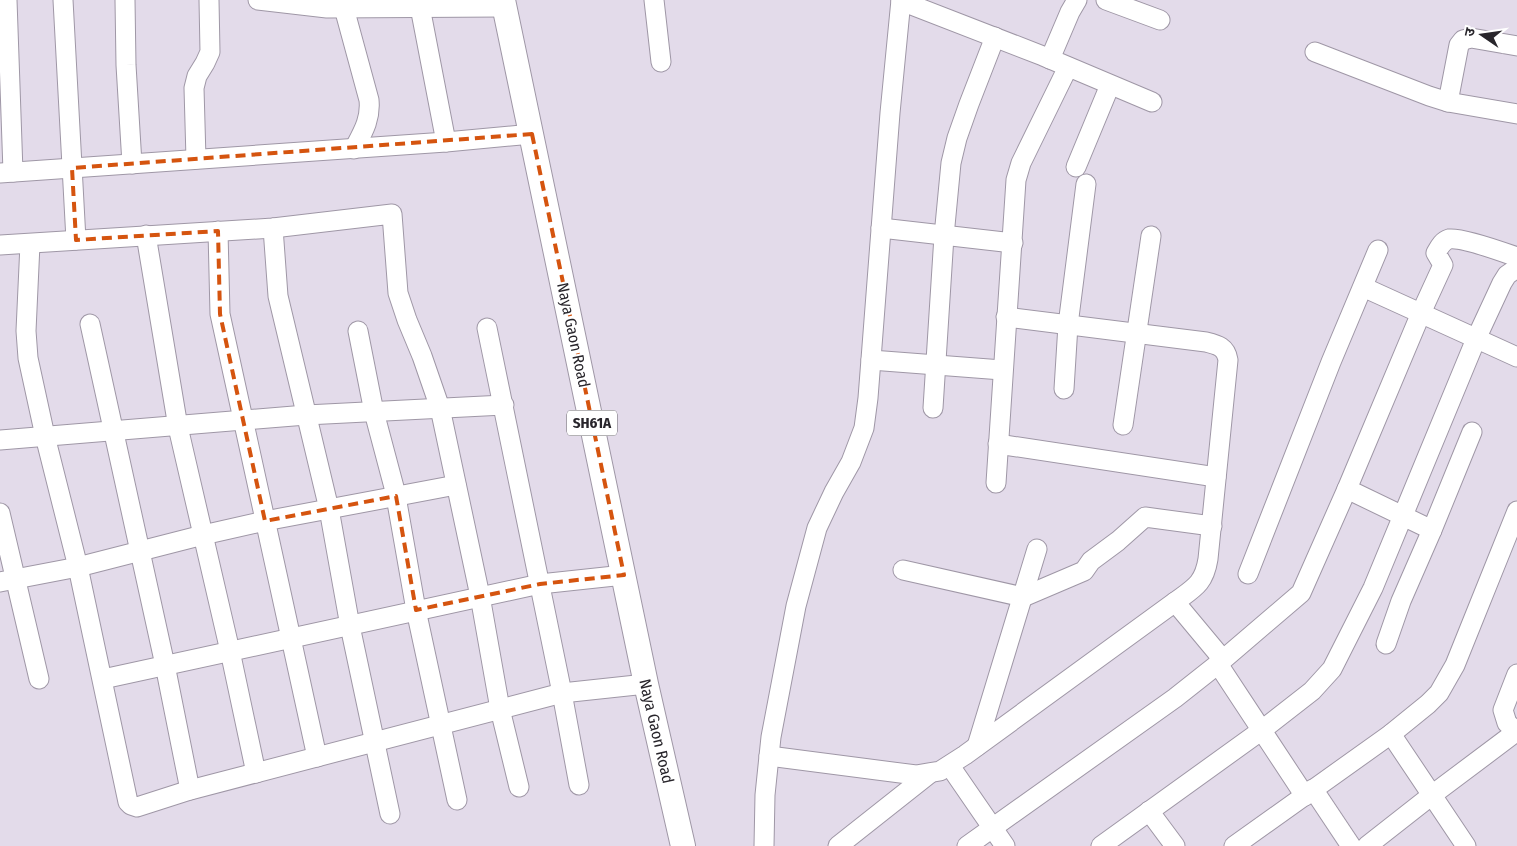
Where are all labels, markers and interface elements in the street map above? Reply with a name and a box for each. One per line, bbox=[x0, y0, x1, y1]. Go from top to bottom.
north arrow bbox=[1457, 10, 1507, 60]
text: उ bbox=[1461, 26, 1479, 38]
street label: Naya Gaon Road bbox=[553, 281, 594, 389]
road number: SH61A bbox=[567, 410, 617, 436]
street label: Naya Gaon Road bbox=[635, 677, 678, 785]

